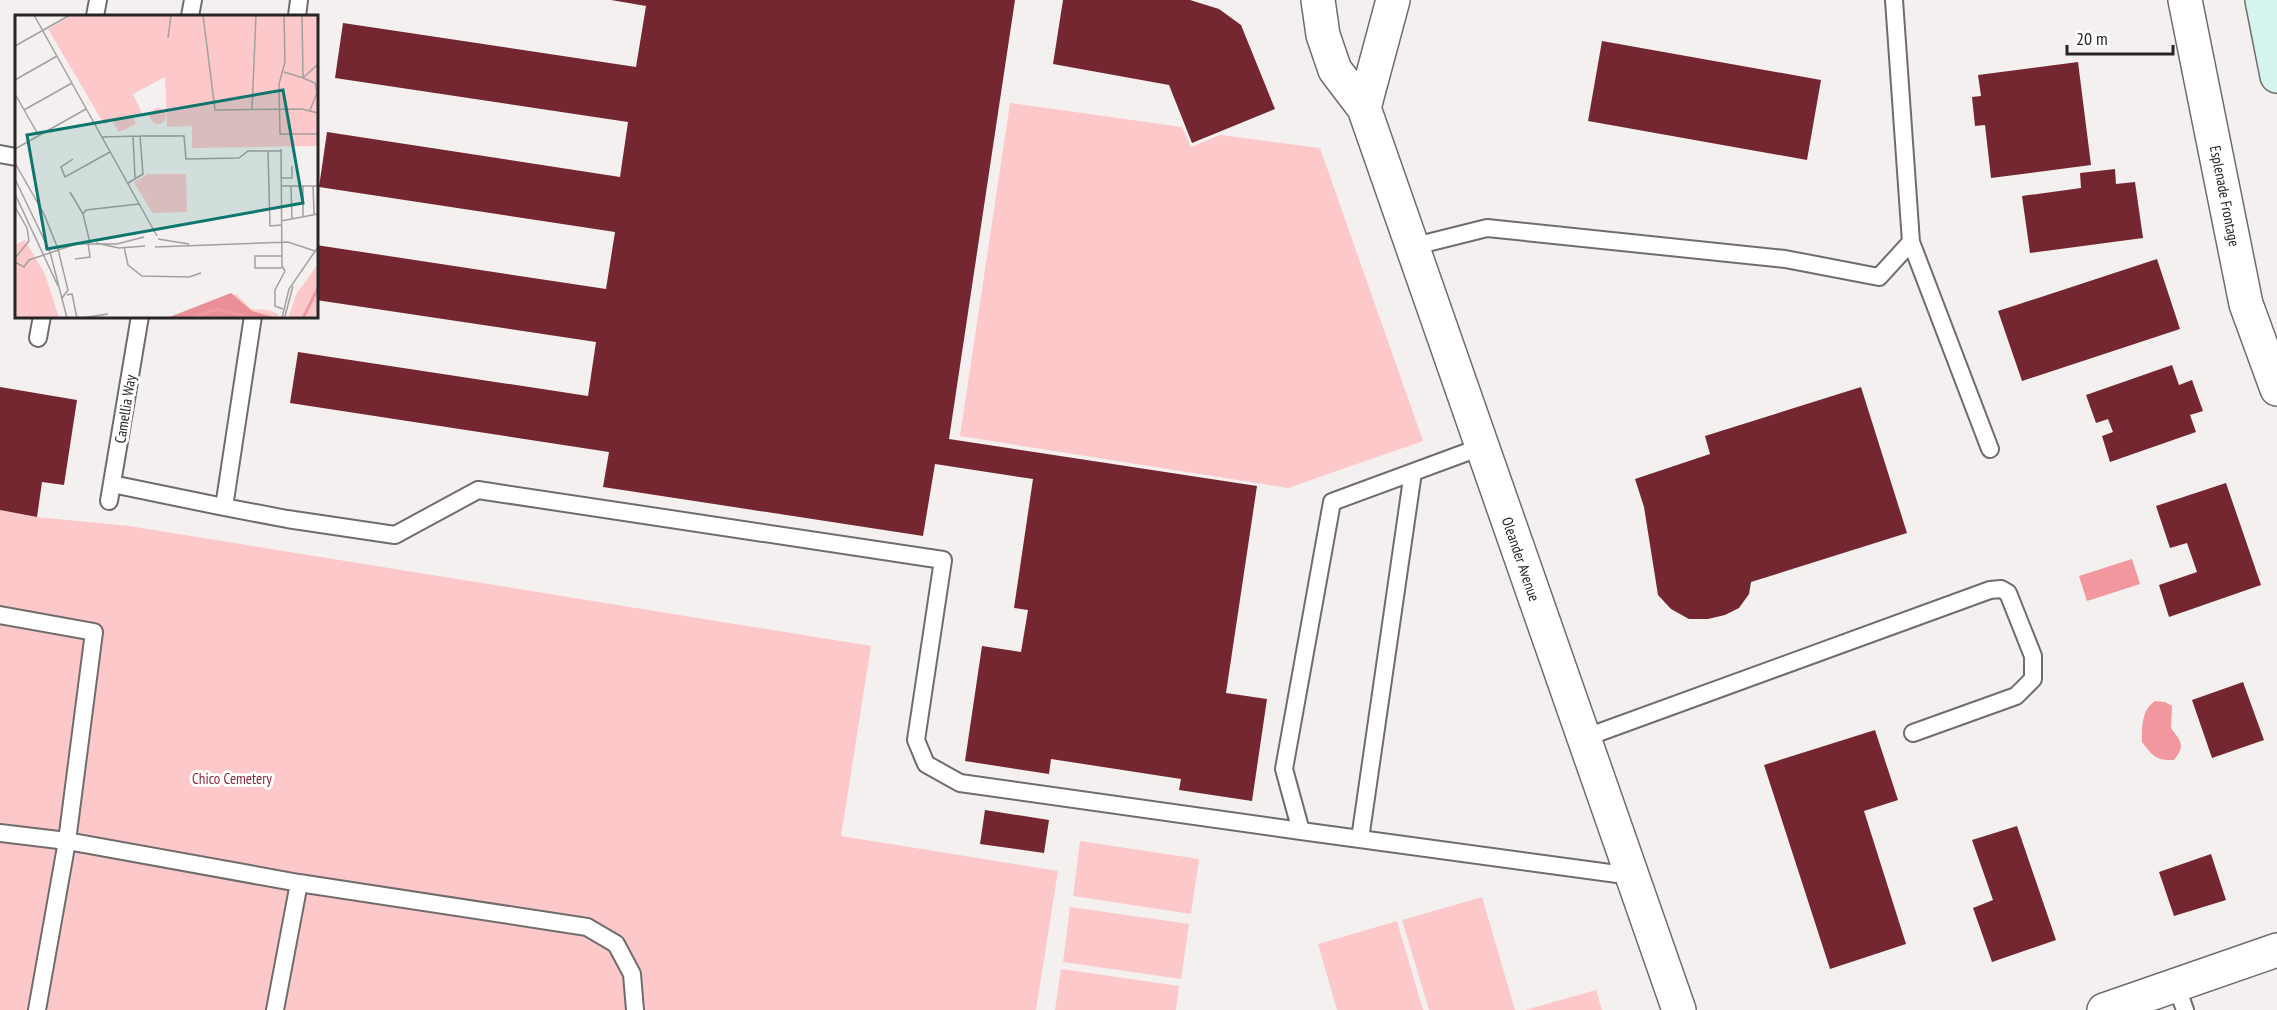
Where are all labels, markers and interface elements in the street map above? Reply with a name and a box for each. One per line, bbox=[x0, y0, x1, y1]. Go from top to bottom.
inset map bbox=[15, 15, 318, 318]
scale bar bbox=[2067, 18, 2174, 56]
text: 20 m bbox=[2076, 27, 2108, 50]
street label: Esplenade Frontage bbox=[2206, 144, 2244, 248]
street label: Camellia Way bbox=[110, 373, 140, 445]
street label: Oleander Avenue bbox=[1498, 514, 1544, 604]
park label: Chico Cemetery bbox=[192, 769, 272, 788]

